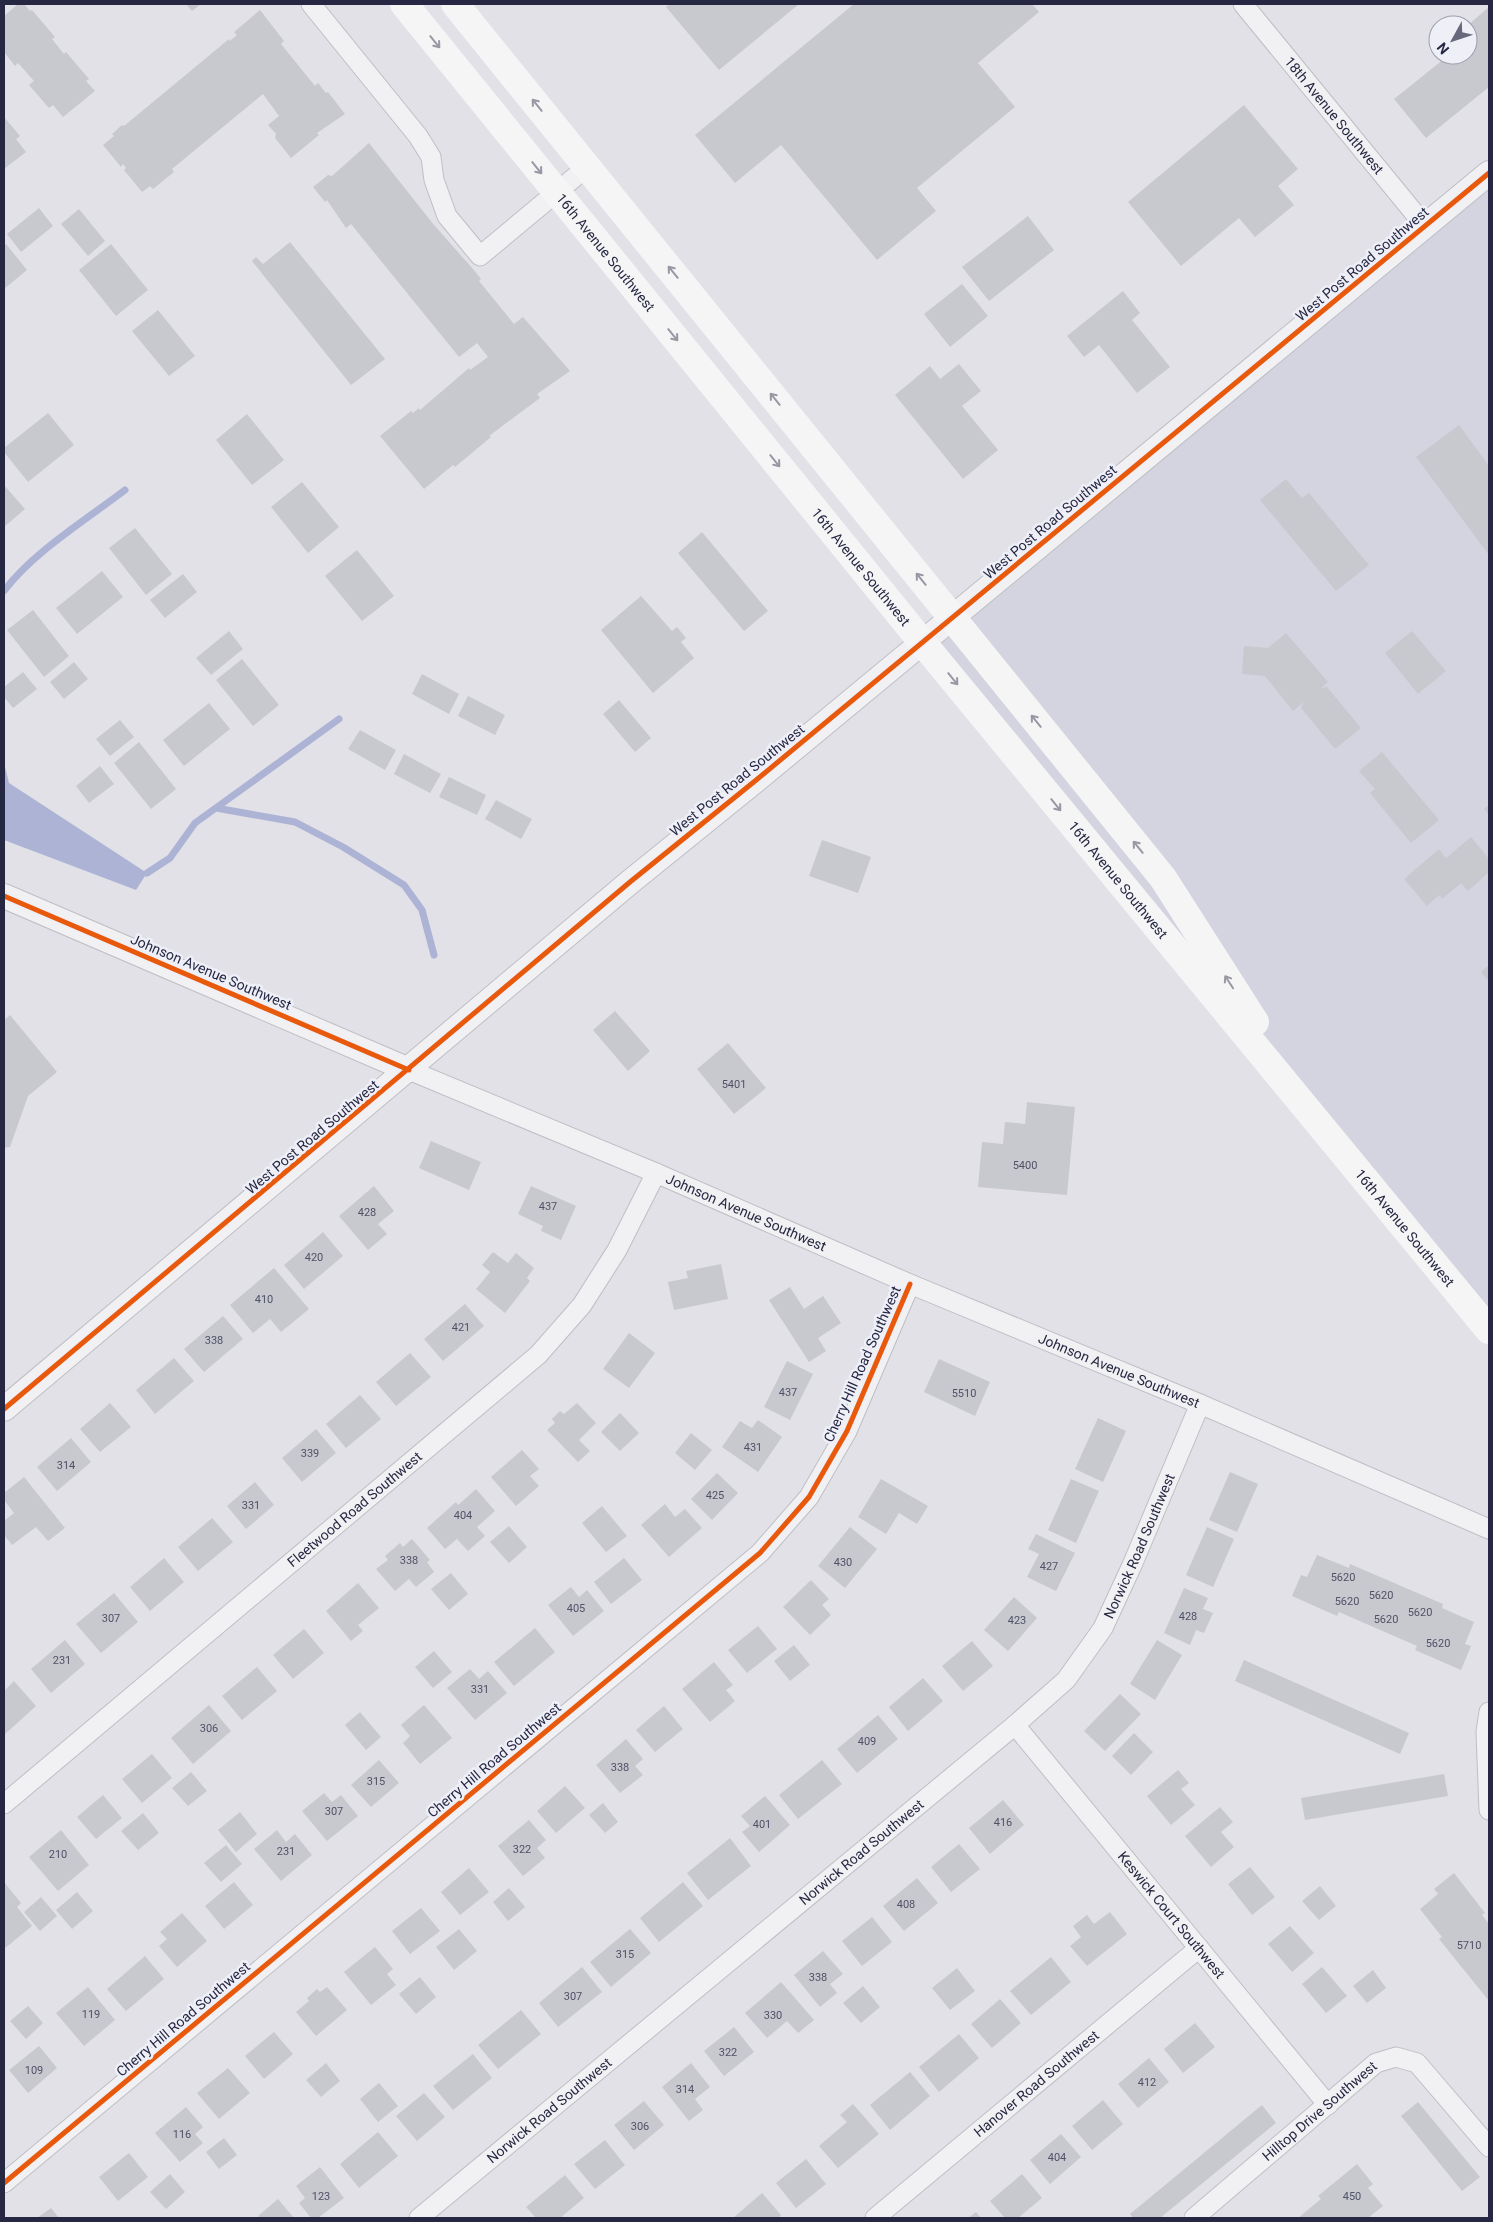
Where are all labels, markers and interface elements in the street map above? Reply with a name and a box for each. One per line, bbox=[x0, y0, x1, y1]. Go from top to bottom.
north arrow bbox=[1428, 15, 1478, 65]
one-way arrow bbox=[429, 35, 440, 48]
text: N bbox=[1434, 39, 1452, 57]
street label: 18th Avenue Southwest bbox=[1282, 53, 1387, 178]
one-way arrow bbox=[532, 99, 543, 112]
one-way arrow bbox=[531, 161, 542, 174]
street label: 16th Avenue Southwest bbox=[553, 190, 658, 315]
street label: West Post Road Southwest bbox=[1292, 203, 1432, 324]
one-way arrow bbox=[667, 266, 678, 279]
one-way arrow bbox=[667, 328, 678, 341]
one-way arrow bbox=[769, 392, 780, 405]
one-way arrow bbox=[770, 454, 781, 467]
street label: West Post Road Southwest bbox=[980, 461, 1120, 582]
street label: 16th Avenue Southwest bbox=[808, 505, 914, 629]
one-way arrow bbox=[916, 573, 927, 586]
one-way arrow bbox=[948, 673, 959, 686]
one-way arrow bbox=[1030, 715, 1041, 728]
street label: West Post Road Southwest bbox=[666, 720, 808, 839]
one-way arrow bbox=[1051, 798, 1062, 811]
street label: 16th Avenue Southwest bbox=[1065, 818, 1171, 942]
one-way arrow bbox=[1132, 841, 1143, 854]
street label: Johnson Avenue Southwest bbox=[128, 931, 294, 1013]
one-way arrow bbox=[1224, 975, 1234, 989]
street label: West Post Road Southwest bbox=[242, 1076, 382, 1197]
house number: 5401 bbox=[722, 1078, 746, 1091]
house number: 5400 bbox=[1013, 1159, 1037, 1172]
street label: 16th Avenue Southwest bbox=[1352, 1166, 1458, 1290]
street label: Johnson Avenue Southwest bbox=[664, 1170, 829, 1255]
house number: 437 bbox=[539, 1200, 557, 1213]
house number: 428 bbox=[358, 1206, 376, 1219]
house number: 420 bbox=[305, 1251, 323, 1264]
street label: Cherry Hill Road Southwest bbox=[820, 1283, 904, 1445]
house number: 410 bbox=[255, 1293, 273, 1306]
house number: 421 bbox=[452, 1321, 470, 1334]
street label: Johnson Avenue Southwest bbox=[1036, 1330, 1202, 1411]
house number: 338 bbox=[205, 1334, 223, 1347]
house number: 437 bbox=[779, 1386, 797, 1399]
house number: 5510 bbox=[952, 1387, 976, 1400]
house number: 431 bbox=[744, 1441, 762, 1454]
house number: 339 bbox=[301, 1447, 319, 1460]
street label: Fleetwood Road Southwest bbox=[284, 1448, 425, 1570]
house number: 314 bbox=[57, 1459, 75, 1472]
street label: Norwick Road Southwest bbox=[1101, 1471, 1178, 1621]
house number: 425 bbox=[706, 1489, 724, 1502]
house number: 331 bbox=[242, 1499, 260, 1512]
house number: 404 bbox=[454, 1509, 472, 1522]
house number: 338 bbox=[400, 1554, 418, 1567]
house number: 430 bbox=[834, 1556, 852, 1569]
house number: 427 bbox=[1040, 1560, 1058, 1573]
house number: 5620 bbox=[1331, 1571, 1355, 1584]
house number: 5620 bbox=[1369, 1589, 1393, 1602]
house number: 5620 bbox=[1335, 1595, 1359, 1608]
house number: 405 bbox=[567, 1602, 585, 1615]
house number: 5620 bbox=[1408, 1606, 1432, 1619]
house number: 428 bbox=[1179, 1610, 1197, 1623]
house number: 307 bbox=[102, 1612, 120, 1625]
house number: 5620 bbox=[1374, 1613, 1398, 1626]
house number: 423 bbox=[1008, 1614, 1026, 1627]
house number: 5620 bbox=[1426, 1637, 1450, 1650]
house number: 231 bbox=[53, 1654, 71, 1667]
house number: 331 bbox=[471, 1683, 489, 1696]
street label: Cherry Hill Road Southwest bbox=[424, 1699, 564, 1821]
house number: 306 bbox=[200, 1722, 218, 1735]
house number: 409 bbox=[858, 1735, 876, 1748]
house number: 338 bbox=[611, 1761, 629, 1774]
house number: 315 bbox=[367, 1775, 385, 1788]
street label: Norwick Road Southwest bbox=[796, 1796, 927, 1908]
house number: 307 bbox=[325, 1805, 343, 1818]
house number: 416 bbox=[994, 1816, 1012, 1829]
house number: 401 bbox=[753, 1818, 771, 1831]
house number: 322 bbox=[513, 1843, 531, 1856]
house number: 231 bbox=[277, 1845, 295, 1858]
house number: 210 bbox=[49, 1848, 67, 1861]
street label: Keswick Court Southwest bbox=[1115, 1848, 1228, 1982]
house number: 408 bbox=[897, 1898, 915, 1911]
house number: 5710 bbox=[1457, 1939, 1481, 1952]
house number: 315 bbox=[616, 1948, 634, 1961]
street label: Cherry Hill Road Southwest bbox=[113, 1958, 253, 2080]
house number: 338 bbox=[809, 1971, 827, 1984]
house number: 307 bbox=[564, 1990, 582, 2003]
house number: 119 bbox=[82, 2008, 100, 2021]
house number: 330 bbox=[764, 2009, 782, 2022]
street label: Hanover Road Southwest bbox=[971, 2027, 1102, 2140]
house number: 322 bbox=[719, 2046, 737, 2059]
street label: Norwick Road Southwest bbox=[484, 2054, 615, 2166]
street label: Hilltop Drive Southwest bbox=[1259, 2058, 1380, 2164]
house number: 109 bbox=[25, 2064, 43, 2077]
house number: 412 bbox=[1138, 2076, 1156, 2089]
house number: 314 bbox=[676, 2083, 694, 2096]
house number: 306 bbox=[631, 2120, 649, 2133]
house number: 116 bbox=[173, 2128, 191, 2141]
house number: 404 bbox=[1048, 2151, 1066, 2164]
house number: 123 bbox=[312, 2190, 330, 2203]
house number: 450 bbox=[1343, 2190, 1361, 2203]

